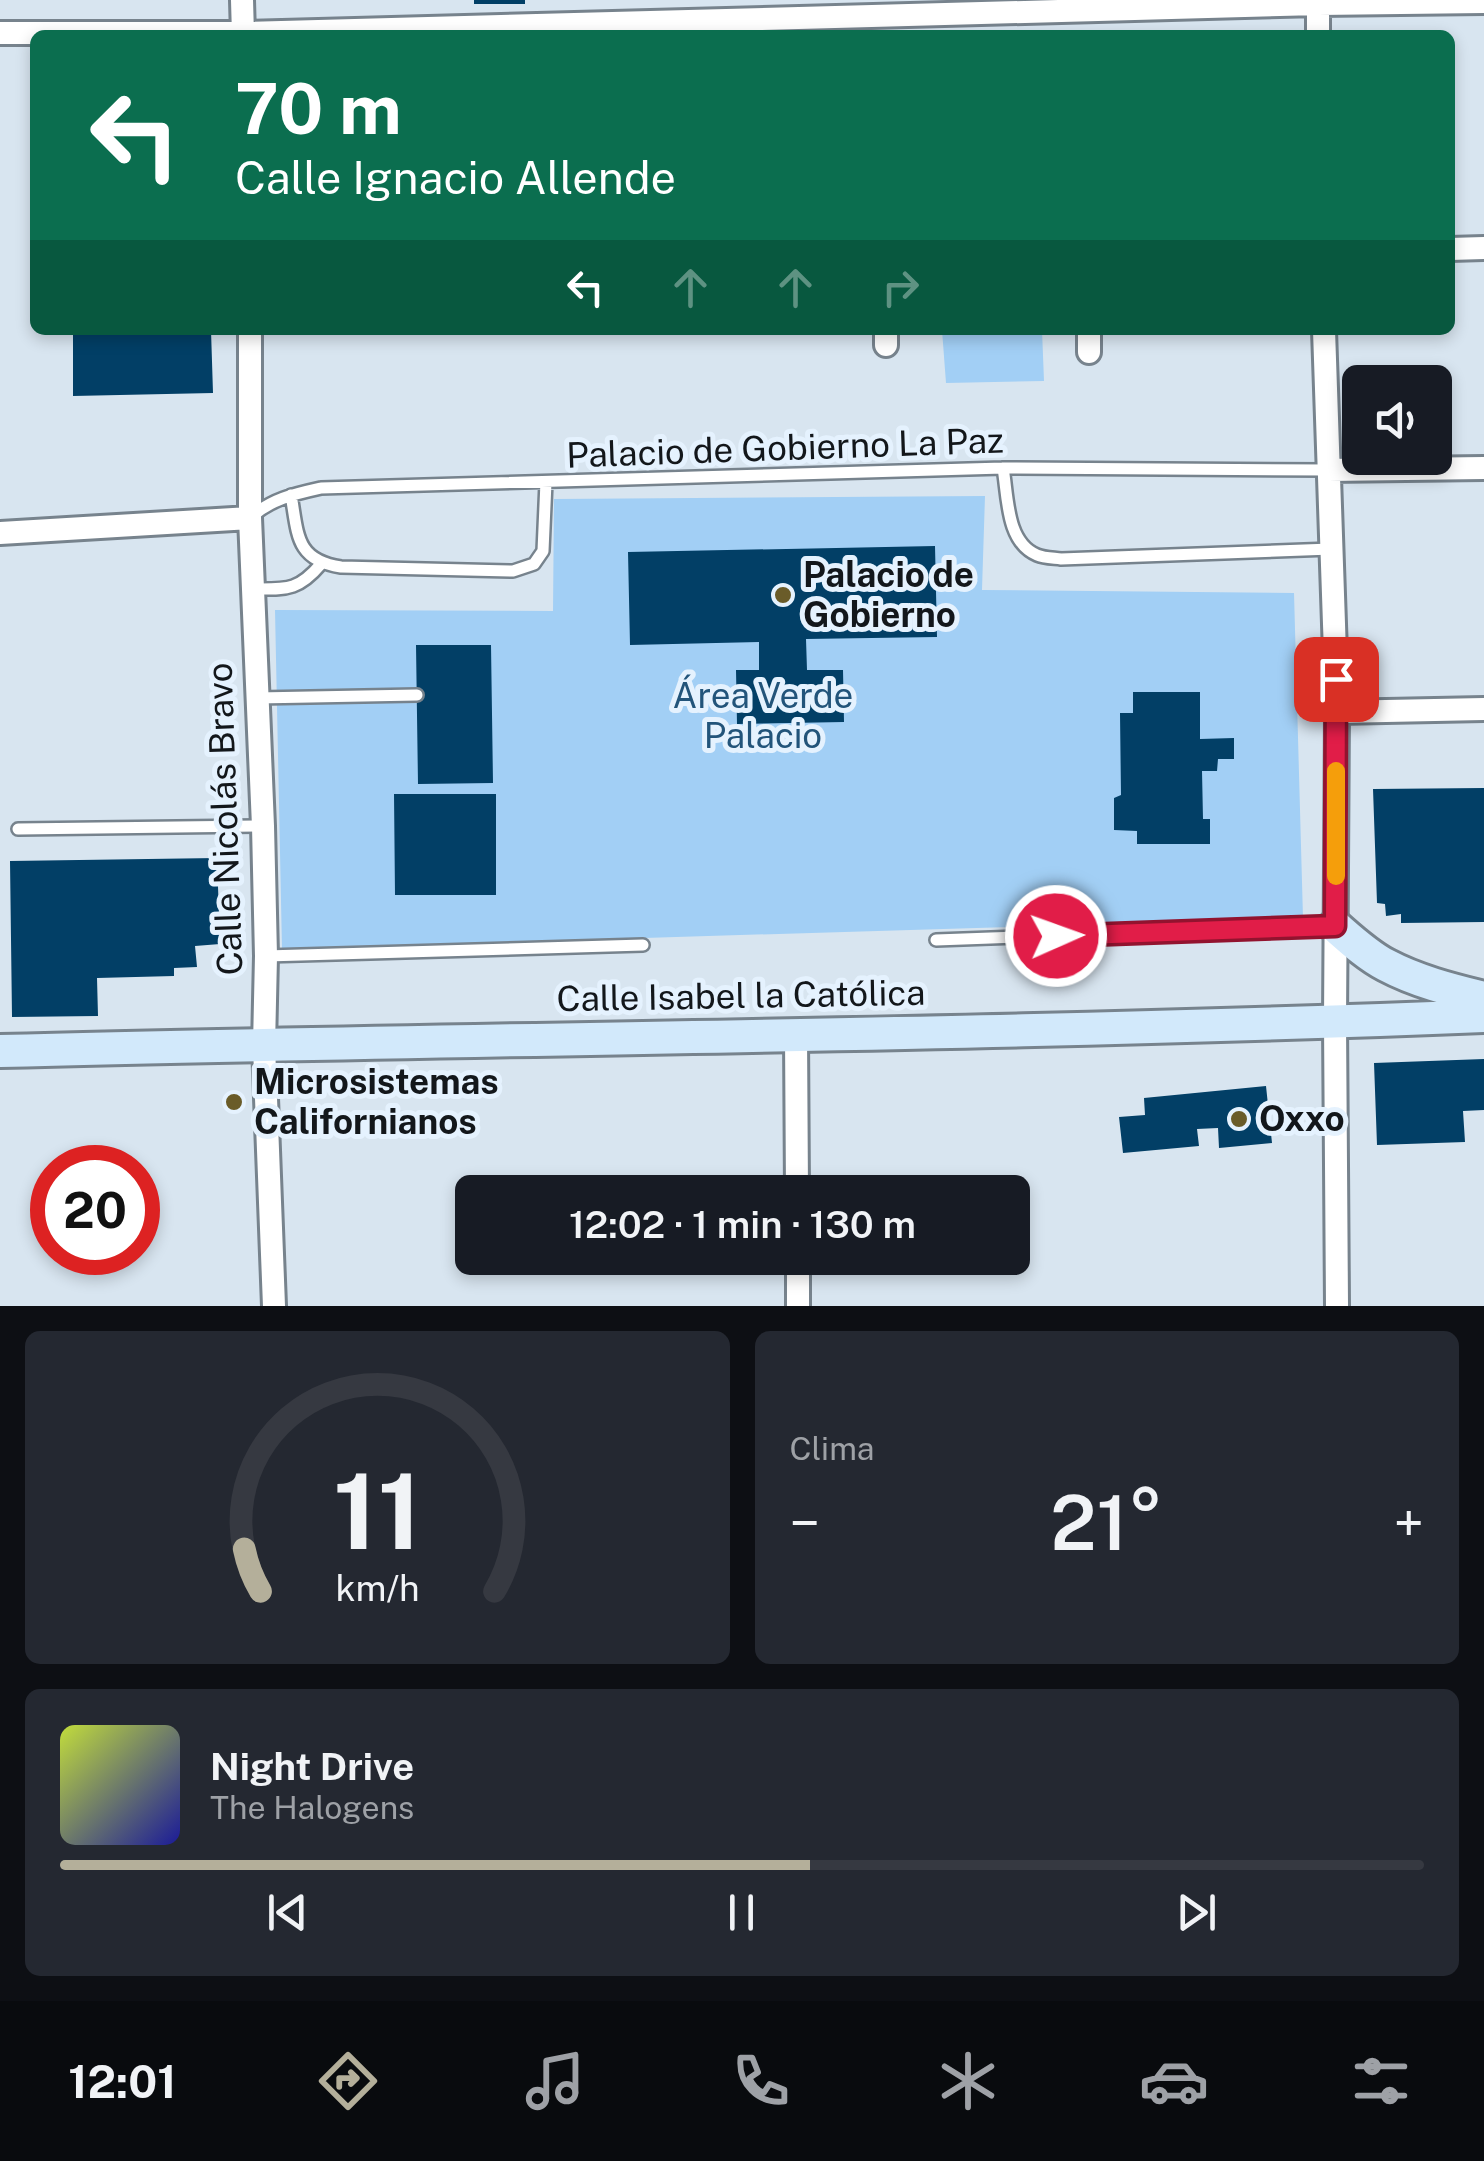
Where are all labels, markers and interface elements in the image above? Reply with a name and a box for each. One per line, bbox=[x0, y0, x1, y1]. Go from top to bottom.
text: 70 m bbox=[235, 67, 402, 150]
icon: left bbox=[70, 70, 200, 200]
text: Calle Ignacio Allende bbox=[235, 151, 676, 204]
icon: left bbox=[558, 260, 613, 315]
icon: ahead bbox=[663, 260, 718, 315]
icon: ahead bbox=[768, 260, 823, 315]
icon: right bbox=[873, 260, 928, 315]
map controls bbox=[1342, 365, 1452, 475]
button: sound bbox=[1342, 365, 1452, 475]
street label: Palacio de Gobierno La Paz bbox=[566, 419, 1004, 476]
place label: Palacio de Gobierno bbox=[803, 554, 974, 635]
marker: Palacio de Gobierno bbox=[772, 584, 794, 606]
pin bbox=[1294, 637, 1379, 722]
icon: arrive bbox=[1309, 652, 1364, 707]
street label: Calle Nicolás Bravo bbox=[199, 662, 250, 976]
park label: Área Verde Palacio bbox=[673, 674, 853, 756]
position arrow bbox=[1004, 884, 1108, 988]
street label: Calle Isabel la Católica bbox=[556, 972, 926, 1019]
place label: Microsistemas Californianos bbox=[254, 1061, 499, 1142]
marker: Microsistemas Californianos bbox=[223, 1091, 245, 1113]
place label: Oxxo bbox=[1259, 1098, 1345, 1139]
marker: Oxxo bbox=[1228, 1108, 1250, 1130]
speed limit sign: 20 bbox=[30, 1145, 160, 1275]
text: 12:02 · 1 min · 130 m bbox=[569, 1202, 916, 1247]
text: Clima bbox=[790, 1430, 875, 1467]
text: 11 bbox=[333, 1450, 422, 1572]
text: 21° bbox=[1050, 1479, 1163, 1567]
text: − bbox=[790, 1491, 820, 1555]
text: + bbox=[1394, 1491, 1424, 1555]
text: km/h bbox=[335, 1567, 419, 1609]
text: Night Drive bbox=[210, 1744, 414, 1789]
text: The Halogens bbox=[210, 1789, 414, 1826]
icon: previous bbox=[260, 1885, 315, 1940]
icon: pause bbox=[714, 1885, 769, 1940]
icon: next bbox=[1169, 1885, 1224, 1940]
icon: directions bbox=[313, 2046, 383, 2116]
icon: music bbox=[520, 2046, 590, 2116]
icon: phone bbox=[726, 2046, 796, 2116]
icon: climate bbox=[933, 2046, 1003, 2116]
icon: car bbox=[1139, 2046, 1209, 2116]
icon: filters bbox=[1346, 2046, 1416, 2116]
text: 12:01 bbox=[68, 2055, 177, 2108]

